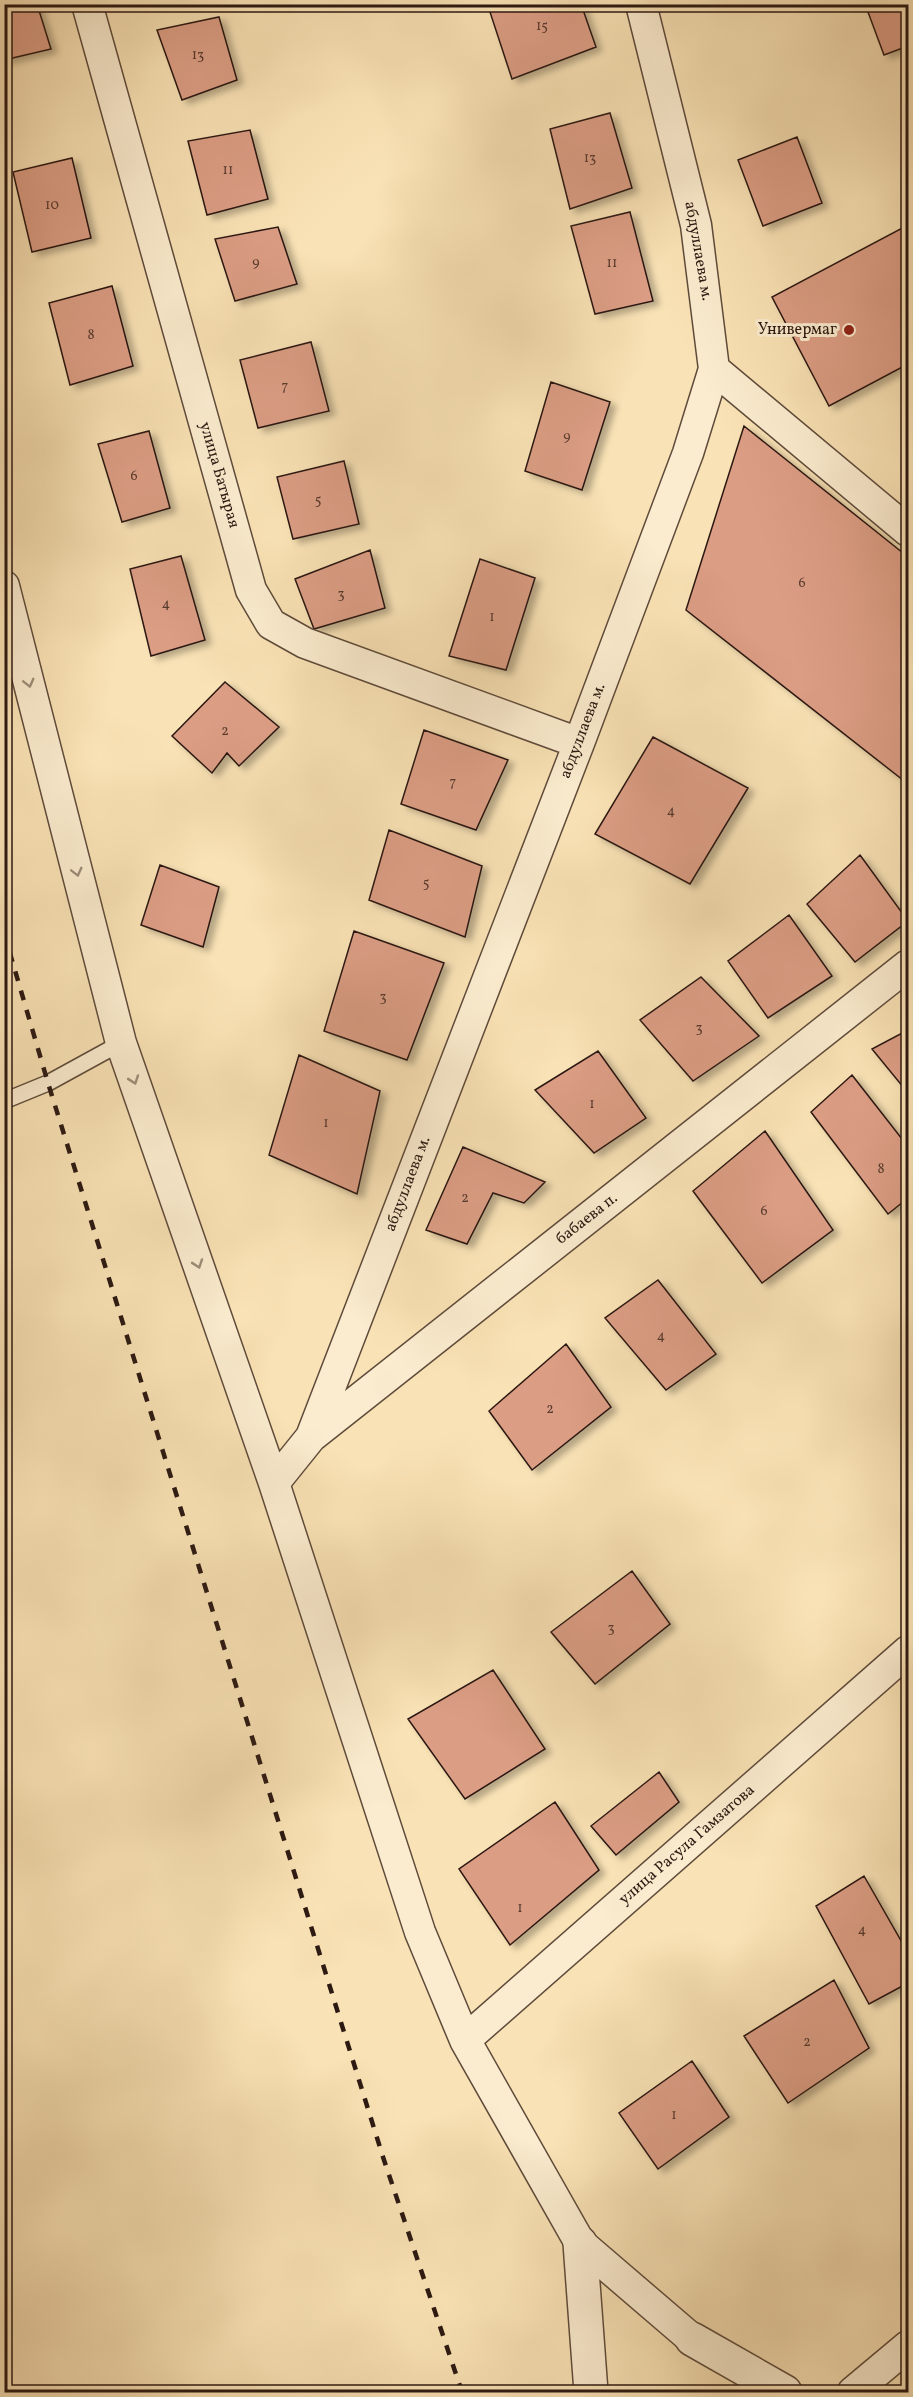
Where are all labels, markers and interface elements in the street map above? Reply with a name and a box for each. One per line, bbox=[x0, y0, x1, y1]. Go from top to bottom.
house number: 15 bbox=[536, 17, 548, 36]
house number: 13 bbox=[192, 46, 204, 65]
house number: 13 bbox=[584, 149, 596, 168]
house number: 11 bbox=[223, 161, 233, 180]
house number: 10 bbox=[45, 196, 59, 215]
street label: абдуллаева м. bbox=[678, 200, 718, 302]
house number: 9 bbox=[252, 253, 260, 272]
house number: 11 bbox=[607, 254, 617, 273]
place label: Универмаг bbox=[758, 319, 837, 341]
marker: Универмаг bbox=[842, 323, 856, 337]
house number: 8 bbox=[87, 326, 95, 345]
house number: 7 bbox=[282, 377, 289, 396]
street label: улица Батырая bbox=[193, 419, 245, 531]
house number: 9 bbox=[563, 427, 571, 446]
house number: 6 bbox=[130, 467, 138, 486]
house number: 5 bbox=[315, 491, 321, 510]
house number: 6 bbox=[798, 574, 806, 593]
house number: 3 bbox=[337, 585, 345, 604]
house number: 4 bbox=[162, 595, 170, 614]
house number: 1 bbox=[489, 608, 495, 627]
one-way arrow bbox=[22, 678, 35, 688]
street label: абдуллаева м. bbox=[555, 680, 611, 782]
house number: 2 bbox=[221, 722, 229, 741]
house number: 7 bbox=[450, 773, 457, 792]
house number: 4 bbox=[667, 802, 675, 821]
one-way arrow bbox=[70, 867, 83, 877]
house number: 5 bbox=[423, 874, 429, 893]
house number: 3 bbox=[379, 988, 387, 1007]
house number: 3 bbox=[695, 1019, 703, 1038]
one-way arrow bbox=[126, 1074, 139, 1085]
house number: 1 bbox=[589, 1095, 595, 1114]
house number: 1 bbox=[323, 1114, 329, 1133]
street label: абдуллаева м. bbox=[380, 1133, 436, 1235]
house number: 8 bbox=[877, 1160, 885, 1179]
street label: бабаева п. bbox=[552, 1188, 622, 1250]
house number: 2 bbox=[461, 1189, 469, 1208]
house number: 6 bbox=[760, 1202, 768, 1221]
one-way arrow bbox=[190, 1259, 203, 1269]
house number: 4 bbox=[657, 1327, 665, 1346]
house number: 2 bbox=[546, 1400, 554, 1419]
house number: 3 bbox=[607, 1619, 615, 1638]
street label: улица Расула Гамзатова bbox=[614, 1780, 760, 1910]
house number: 1 bbox=[517, 1899, 523, 1918]
house number: 4 bbox=[858, 1921, 866, 1940]
house number: 2 bbox=[803, 2033, 811, 2052]
house number: 1 bbox=[671, 2106, 677, 2125]

